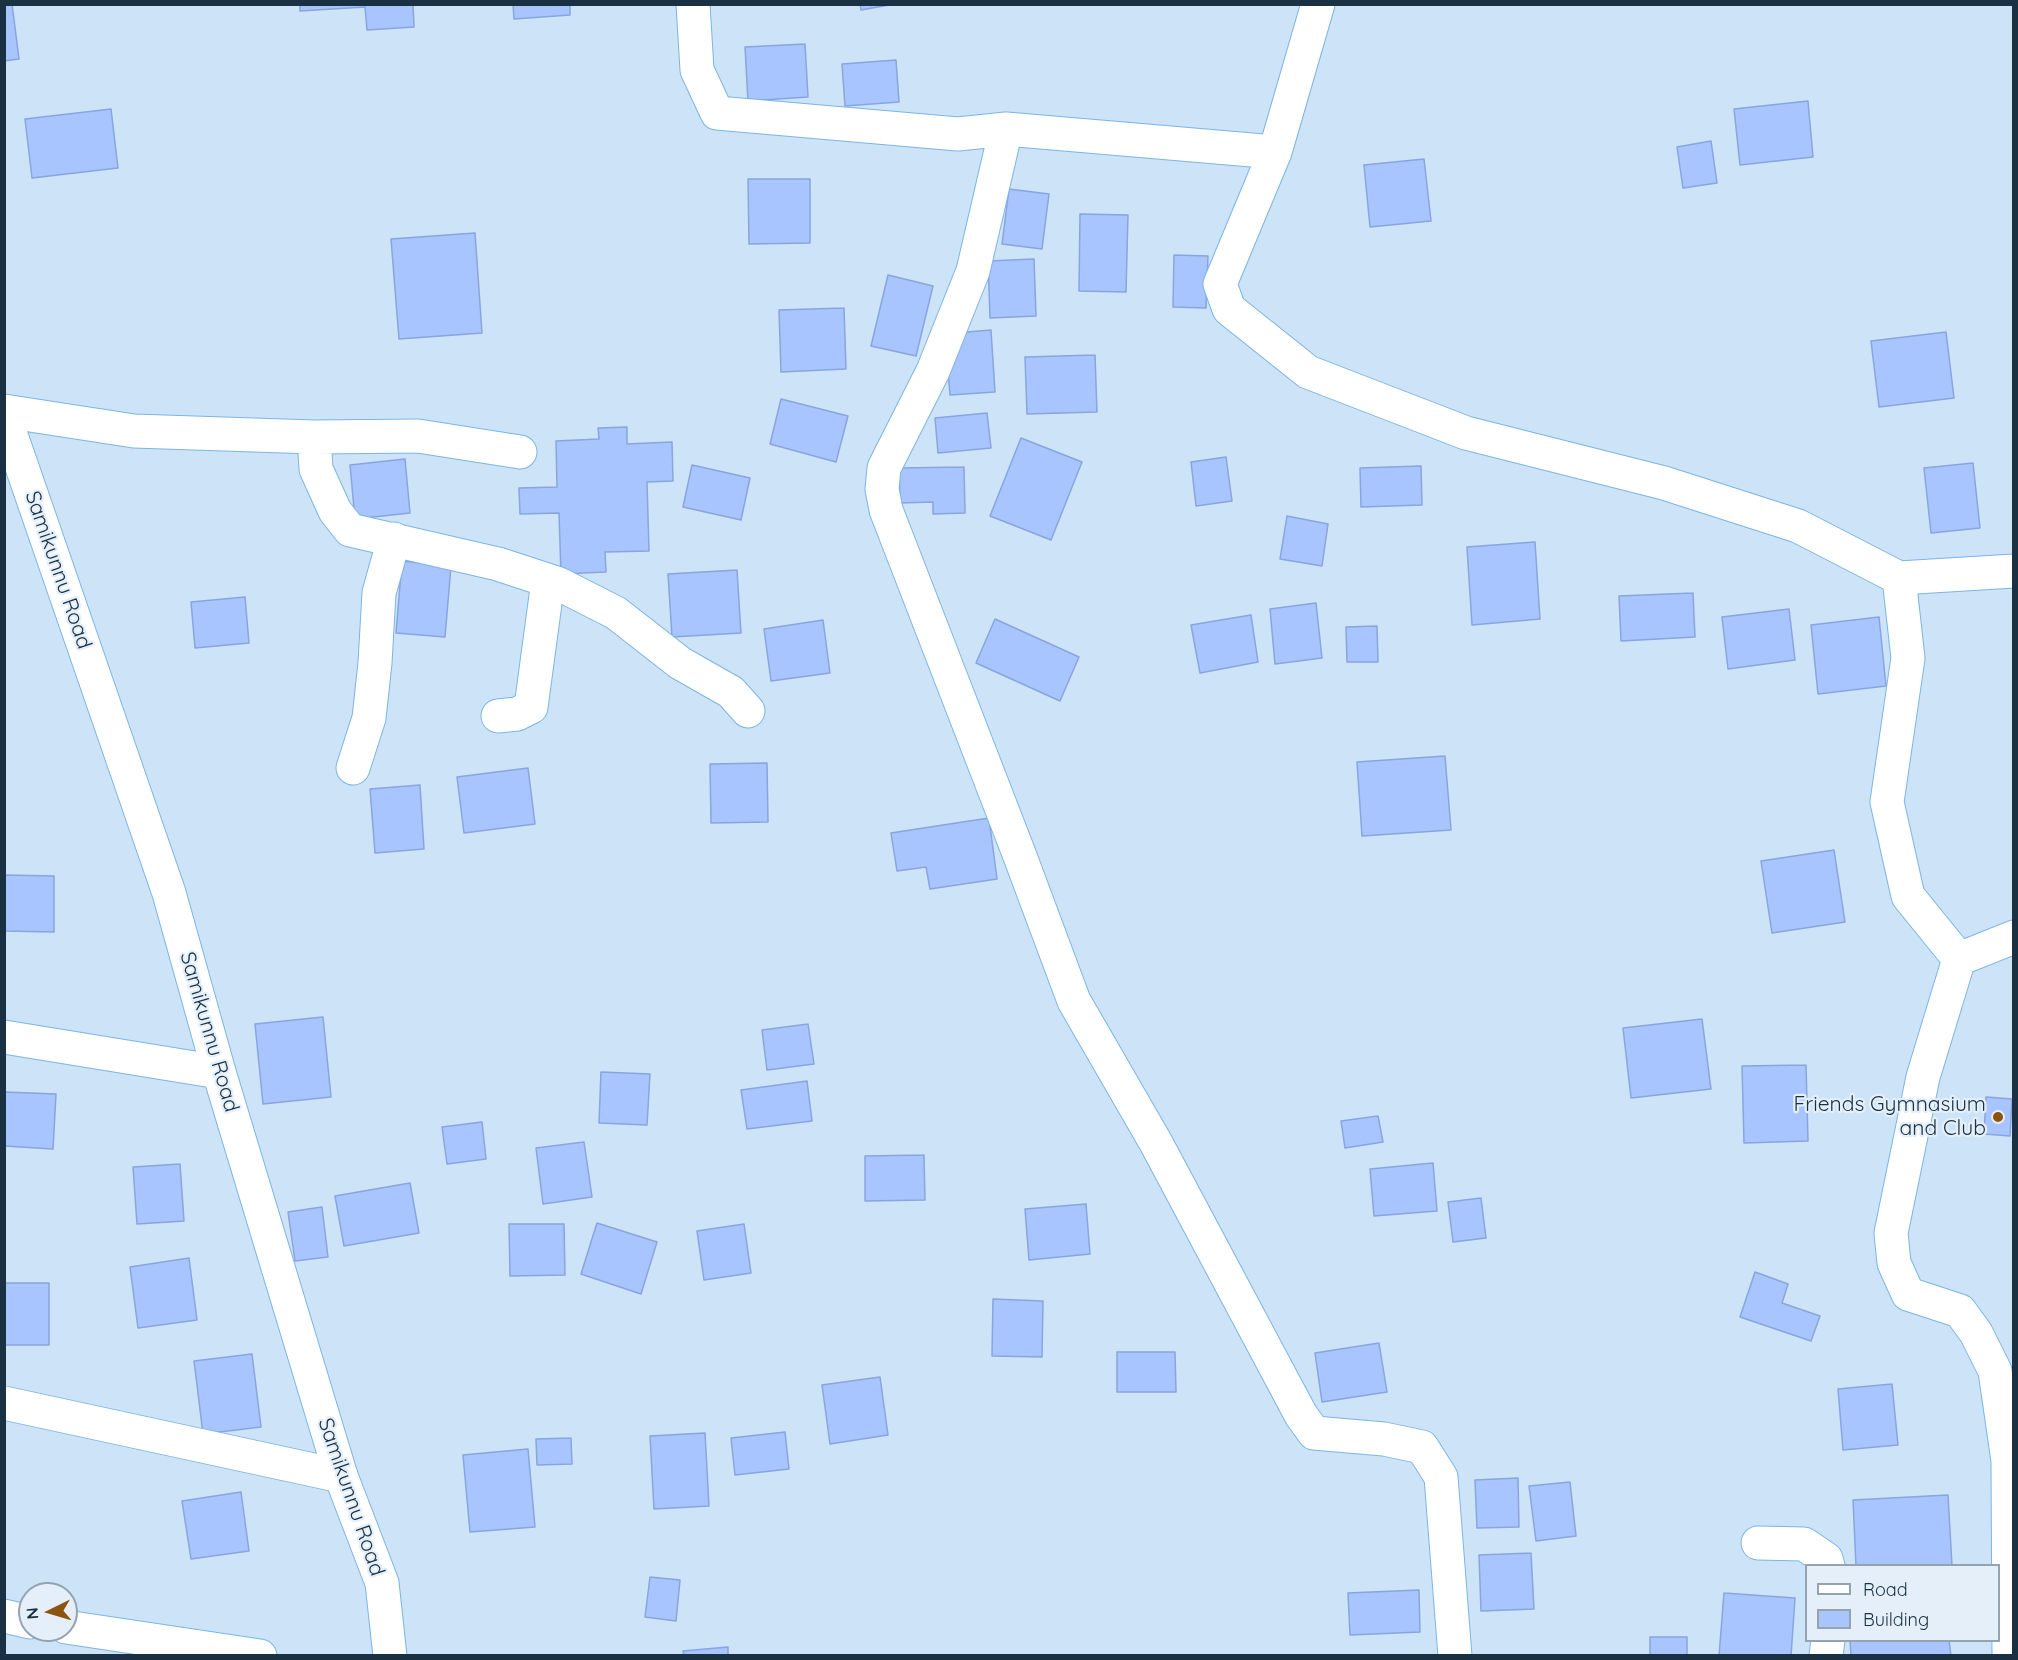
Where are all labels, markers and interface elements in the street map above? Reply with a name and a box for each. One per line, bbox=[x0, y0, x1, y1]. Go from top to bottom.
street label: Samikunnu Road bbox=[19, 488, 97, 652]
street label: Samikunnu Road bbox=[174, 949, 244, 1115]
place label: Friends Gymnasium and Club bbox=[1793, 1092, 1986, 1142]
marker: Friends Gymnasium and Club bbox=[1991, 1110, 2005, 1124]
street label: Samikunnu Road bbox=[312, 1415, 390, 1579]
legend bbox=[1805, 1564, 2000, 1642]
text: Road bbox=[1863, 1578, 1908, 1601]
north arrow bbox=[18, 1582, 78, 1642]
text: N bbox=[22, 1607, 43, 1620]
text: Building bbox=[1863, 1608, 1929, 1631]

